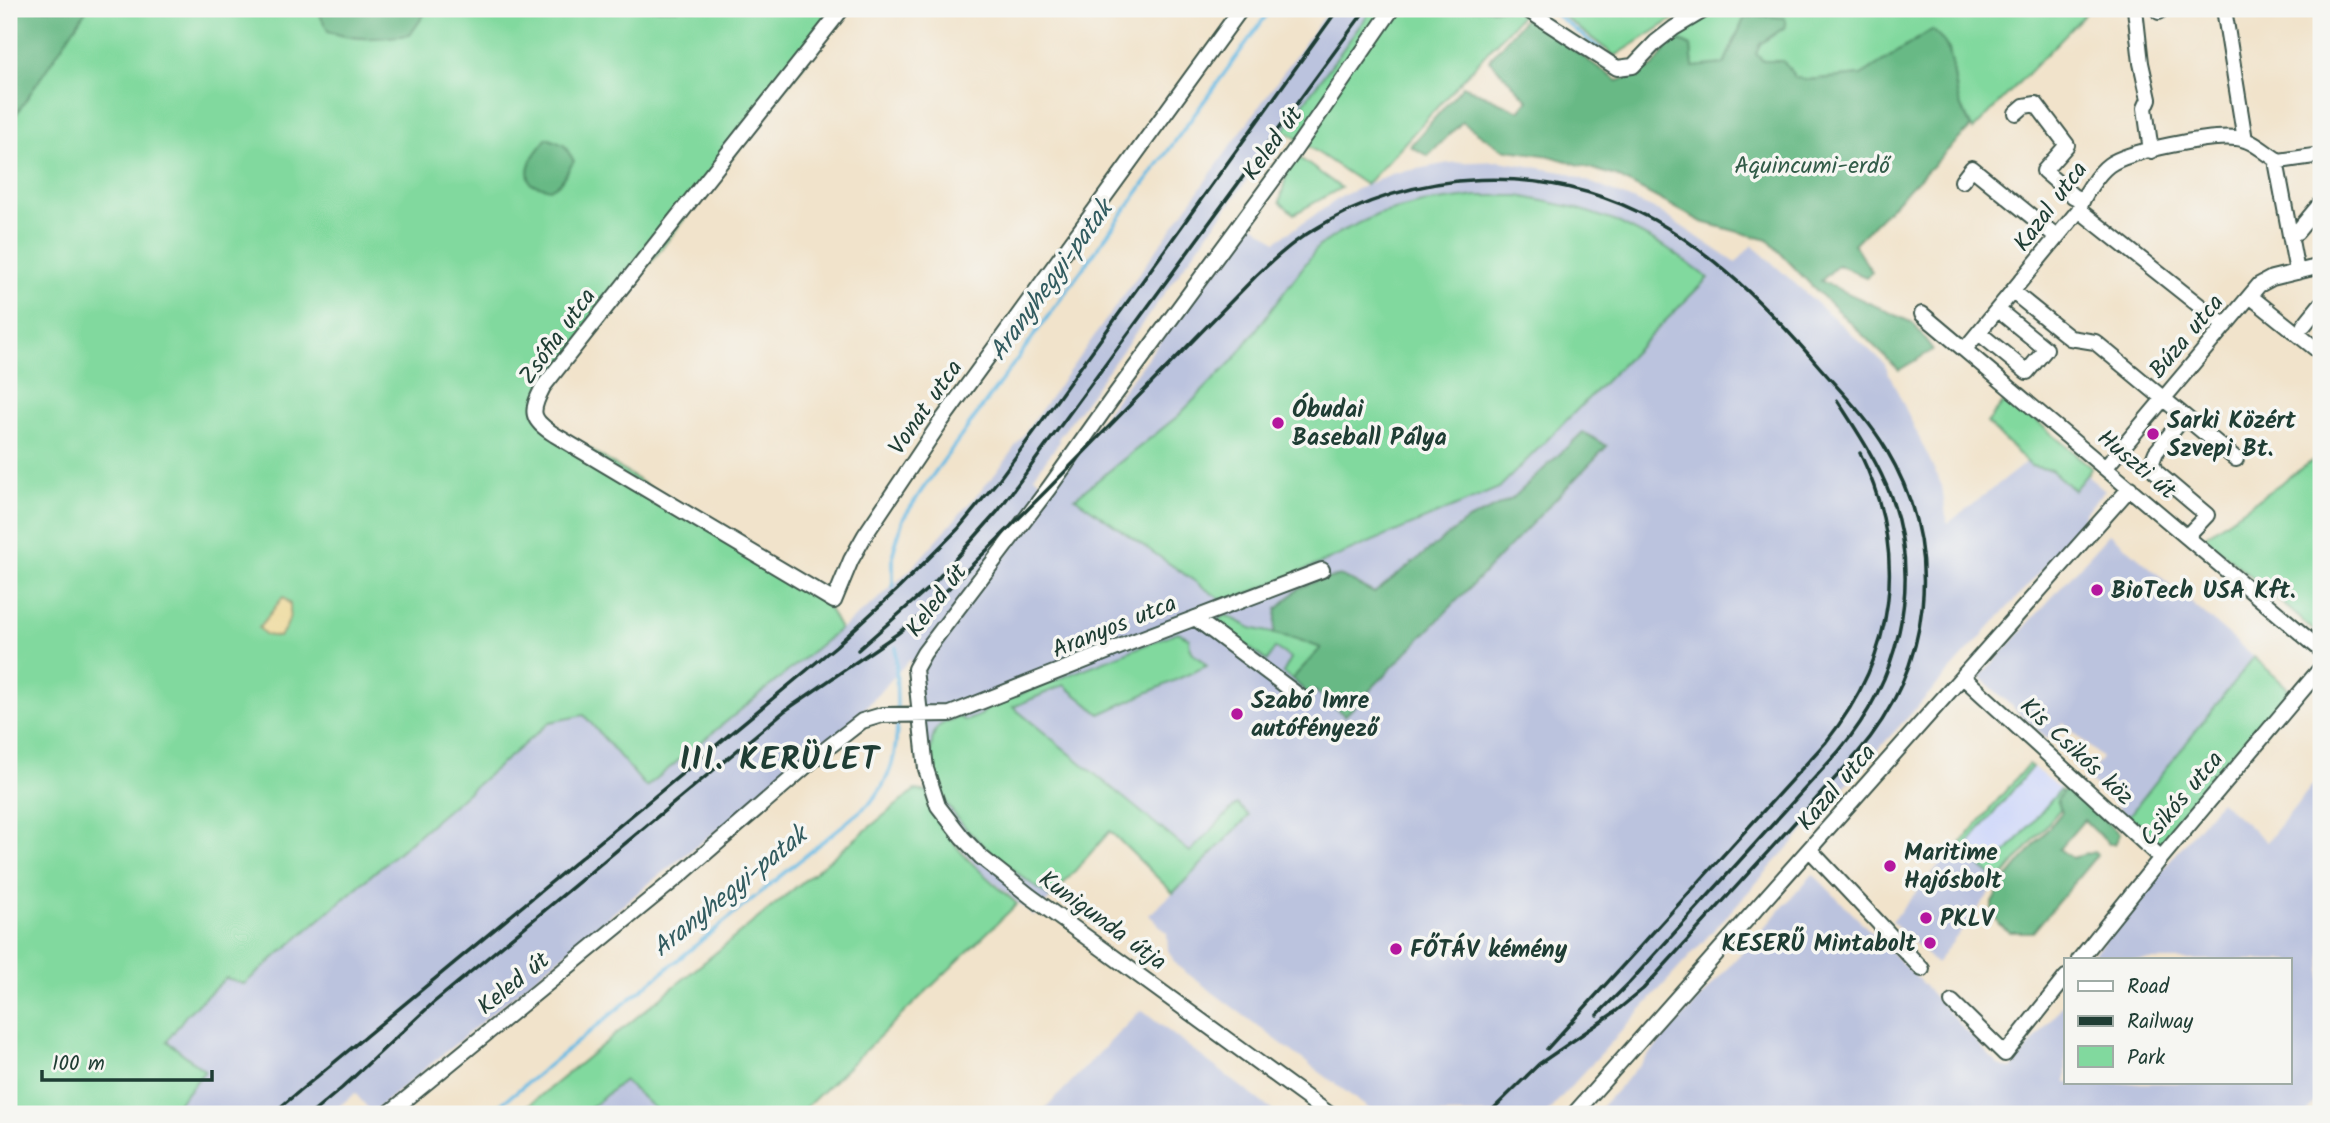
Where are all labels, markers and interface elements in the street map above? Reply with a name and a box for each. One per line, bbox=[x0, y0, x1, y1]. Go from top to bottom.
street label: Keled út bbox=[1233, 98, 1314, 189]
park label: Aquincumi-erdő bbox=[1734, 147, 1892, 186]
street label: Kazal utca bbox=[2004, 153, 2099, 261]
water label: Aranyhegyi-patak bbox=[979, 189, 1127, 370]
street label: Zsófia utca bbox=[509, 280, 607, 394]
street label: Búza utca bbox=[2140, 286, 2235, 388]
street label: Vonat utca bbox=[879, 352, 974, 464]
place label: Óbudai Baseball Pálya bbox=[1292, 391, 1447, 458]
place label: Sarki Közért Szvepi Bt. bbox=[2167, 402, 2297, 469]
marker: Óbudai Baseball Pálya bbox=[1270, 415, 1286, 431]
street label: Huszti út bbox=[2088, 420, 2185, 511]
marker: Sarki Közért Szvepi Bt. bbox=[2145, 426, 2161, 442]
street label: Keled út bbox=[896, 555, 978, 646]
place label: BioTech USA Kft. bbox=[2111, 572, 2296, 611]
marker: BioTech USA Kft. bbox=[2089, 582, 2105, 598]
street label: Aranyos utca bbox=[1046, 585, 1183, 670]
place label: Szabó Imre autófényező bbox=[1251, 682, 1380, 749]
street label: Kis Csikós köz bbox=[2010, 689, 2142, 816]
marker: Szabó Imre autófényező bbox=[1229, 706, 1245, 722]
district label: III. KERÜLET bbox=[680, 735, 881, 786]
street label: Kazal utca bbox=[1788, 735, 1886, 841]
street label: Csikós utca bbox=[2130, 742, 2234, 856]
water label: Aranyhegyi-patak bbox=[643, 814, 820, 969]
place label: Maritime Hajósbolt bbox=[1904, 834, 2003, 901]
marker: Maritime Hajósbolt bbox=[1882, 858, 1898, 874]
street label: Kunigunda útja bbox=[1030, 861, 1175, 981]
place label: PKLV bbox=[1940, 900, 1996, 939]
marker: PKLV bbox=[1918, 910, 1934, 926]
place label: KESERŰ Mintabolt bbox=[1722, 925, 1917, 964]
place label: FŐTÁV kémény bbox=[1410, 931, 1568, 970]
marker: KESERŰ Mintabolt bbox=[1922, 935, 1938, 951]
marker: FŐTÁV kémény bbox=[1388, 941, 1404, 957]
street label: Keled út bbox=[469, 942, 559, 1026]
legend bbox=[2064, 958, 2292, 1084]
text: Road bbox=[2127, 971, 2170, 1004]
text: Railway bbox=[2127, 1006, 2193, 1039]
scale bar bbox=[42, 1039, 212, 1083]
text: Park bbox=[2127, 1042, 2165, 1075]
text: 100 m bbox=[52, 1048, 105, 1081]

